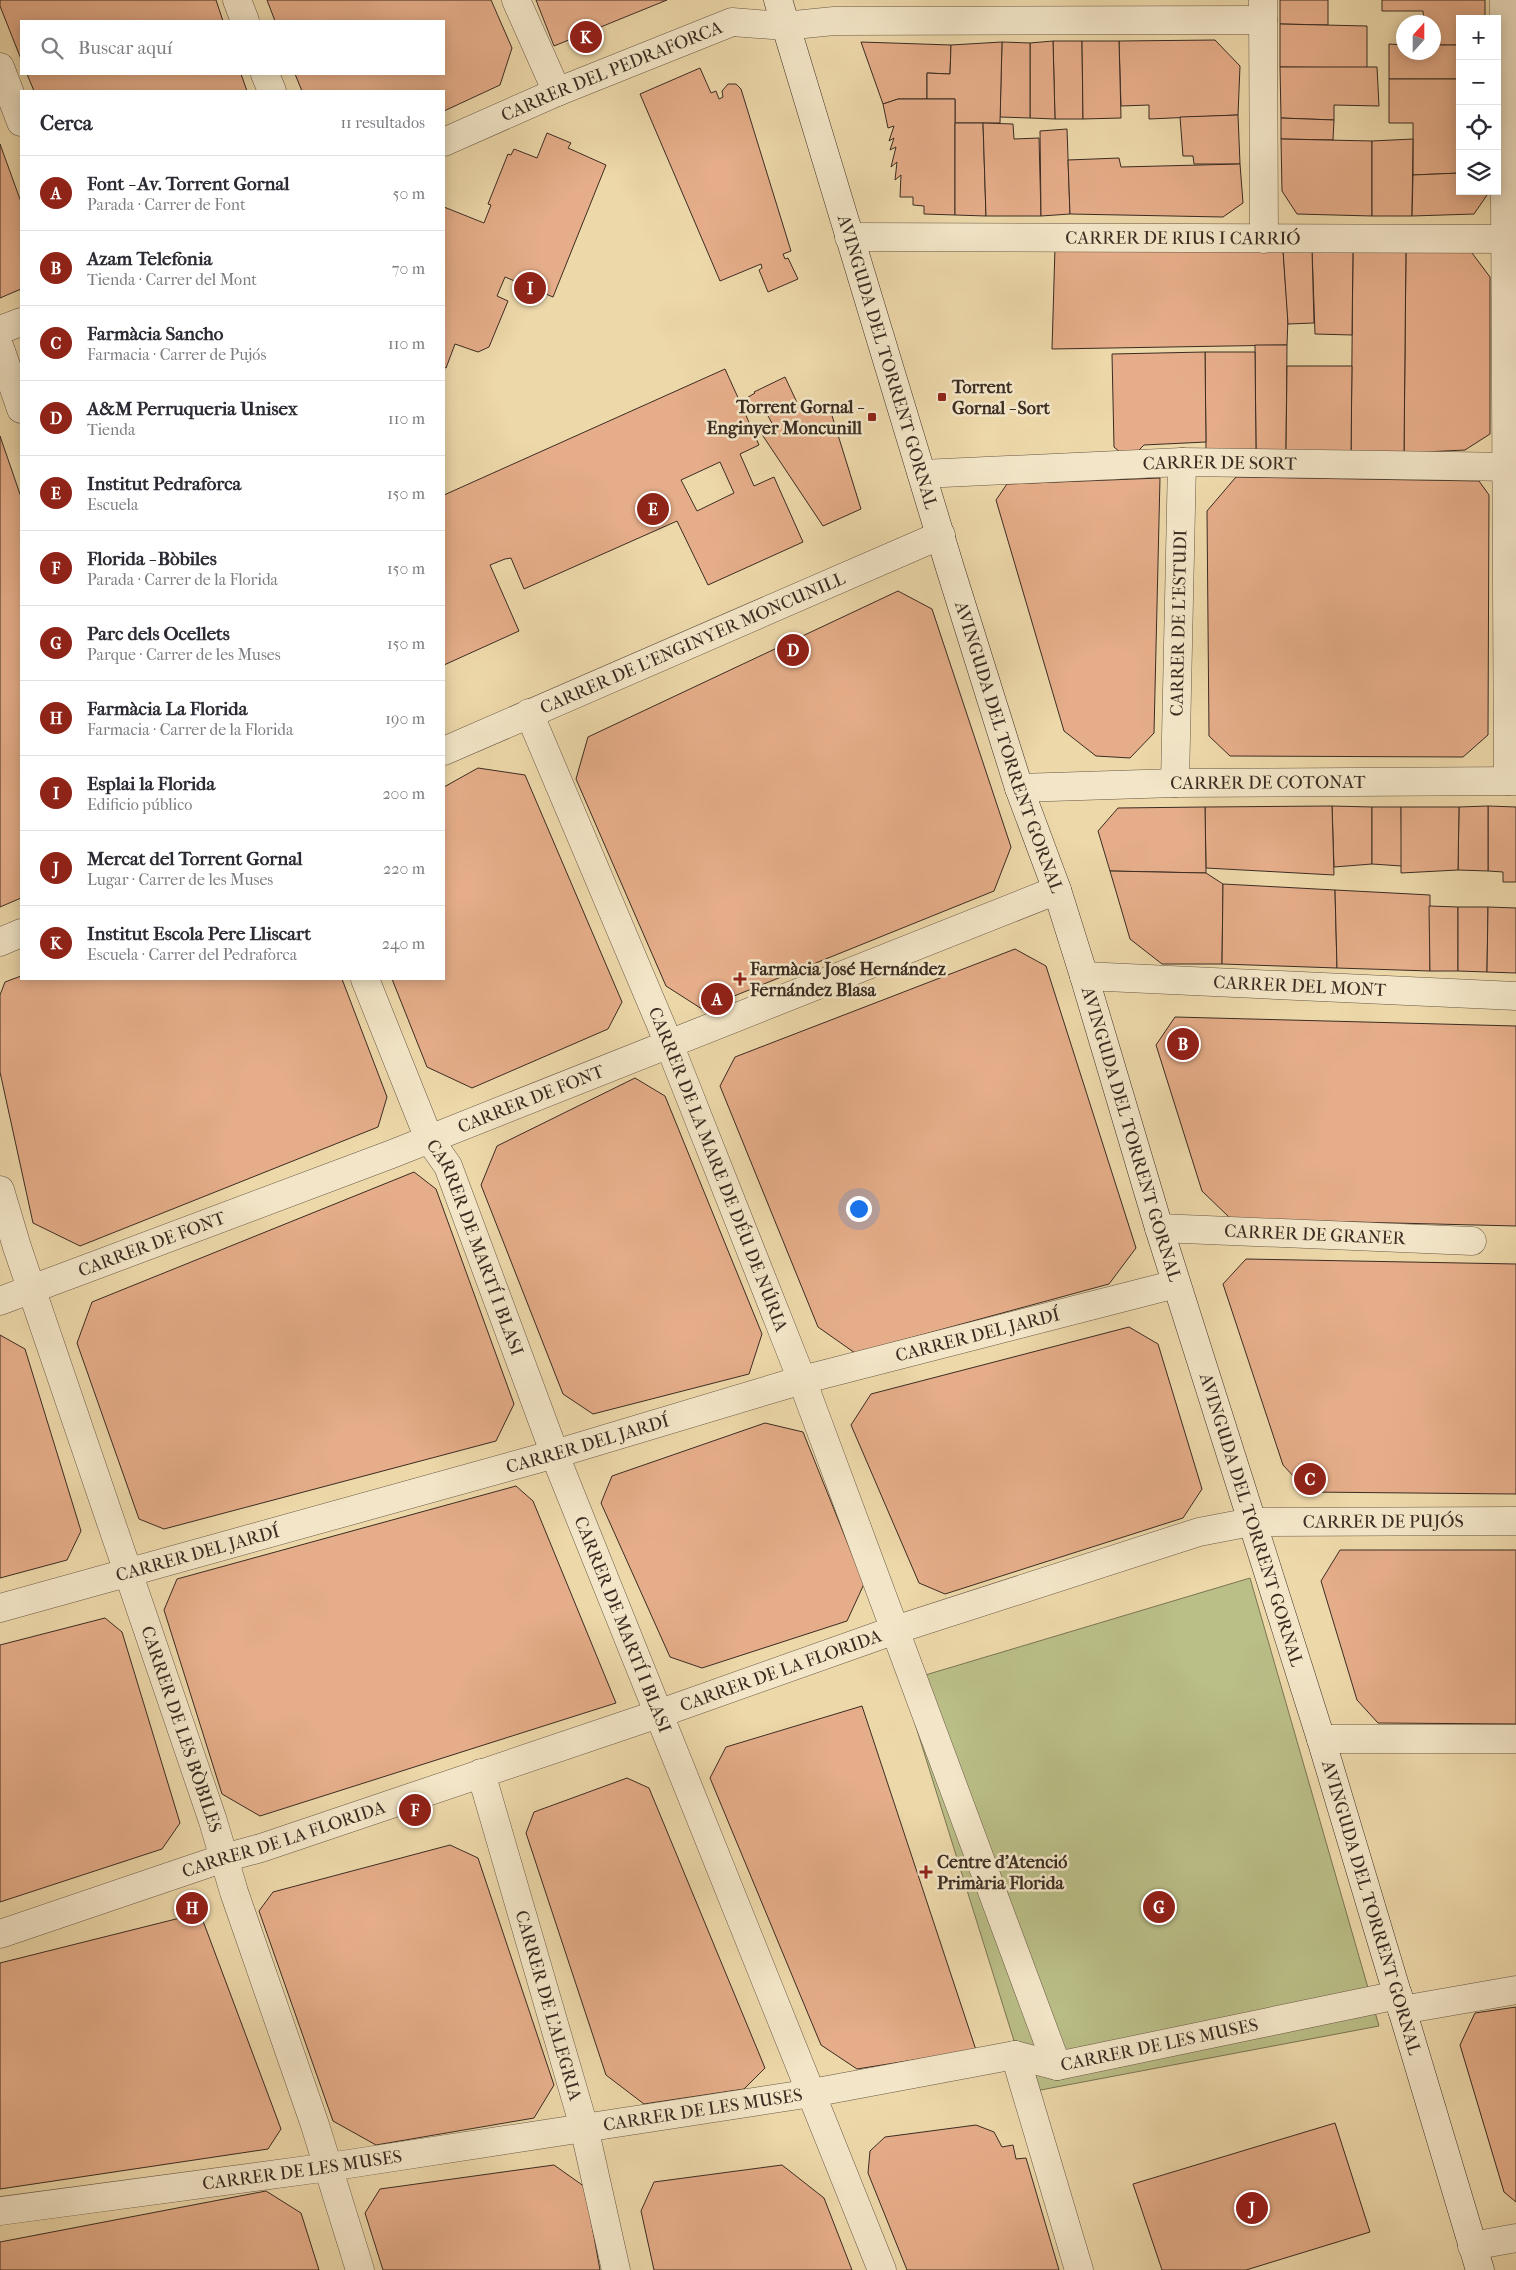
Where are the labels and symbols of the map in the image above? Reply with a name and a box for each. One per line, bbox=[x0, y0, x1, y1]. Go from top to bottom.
north arrow bbox=[1396, 15, 1441, 60]
street label: CARRER DEL PEDRAFORCA bbox=[498, 17, 726, 126]
pin: K bbox=[570, 18, 602, 56]
street label: AVINGUDA DEL TORRENT GORNAL bbox=[832, 211, 942, 512]
street label: CARRER DE RIUS I CARRIÓ bbox=[1065, 226, 1301, 249]
pin: I bbox=[514, 269, 546, 307]
place label: Torrent Gornal - Sort bbox=[951, 377, 1051, 419]
marker: Torrent Gornal - Sort bbox=[936, 391, 948, 403]
place label: Torrent Gornal - Enginyer Moncunill bbox=[707, 397, 865, 439]
marker: Torrent Gornal - Enginyer Moncunill bbox=[866, 411, 878, 423]
street label: CARRER DE SORT bbox=[1142, 452, 1298, 475]
pin: E bbox=[637, 490, 669, 528]
street label: CARRER DE L'ESTUDI bbox=[1166, 529, 1192, 717]
street label: CARRER DE L'ENGINYER MONCUNILL bbox=[536, 568, 848, 716]
street label: AVINGUDA DEL TORRENT GORNAL bbox=[950, 598, 1067, 896]
pin: D bbox=[777, 631, 809, 669]
street label: CARRER DE COTONAT bbox=[1170, 772, 1367, 794]
place label: Farmàcia José Hernández Fernández Blasa bbox=[749, 959, 946, 1001]
street label: CARRER DEL MONT bbox=[1213, 972, 1388, 1001]
marker: Farmàcia José Hernández Fernández Blasa bbox=[734, 973, 746, 985]
pin: A bbox=[701, 980, 733, 1018]
street label: AVINGUDA DEL TORRENT GORNAL bbox=[1077, 983, 1185, 1284]
street label: CARRER DE LA MARE DE DÉU DE NÚRIA bbox=[644, 1004, 792, 1335]
pin: B bbox=[1167, 1025, 1199, 1063]
street label: CARRER DE FONT bbox=[455, 1061, 608, 1138]
street label: CARRER DE MARTÍ I BLASI bbox=[422, 1136, 527, 1359]
your location bbox=[846, 1196, 872, 1222]
street label: CARRER DE FONT bbox=[75, 1207, 229, 1282]
street label: CARRER DE GRANER bbox=[1224, 1221, 1407, 1249]
street label: CARRER DEL JARDÍ bbox=[893, 1303, 1063, 1367]
street label: AVINGUDA DEL TORRENT GORNAL bbox=[1194, 1370, 1307, 1669]
street label: CARRER DEL JARDÍ bbox=[504, 1409, 673, 1478]
pin: C bbox=[1294, 1460, 1326, 1498]
street label: CARRER DE PUJÓS bbox=[1303, 1509, 1464, 1533]
street label: CARRER DE MARTÍ I BLASI bbox=[569, 1513, 675, 1736]
street label: CARRER DEL JARDÍ bbox=[114, 1520, 283, 1586]
street label: CARRER DE LES BÒBILES bbox=[136, 1623, 226, 1835]
street label: CARRER DE LA FLORIDA bbox=[677, 1625, 885, 1716]
street label: AVINGUDA DEL TORRENT GORNAL bbox=[1317, 1757, 1425, 2058]
pin: F bbox=[399, 1791, 431, 1829]
street label: CARRER DE LA FLORIDA bbox=[179, 1797, 388, 1882]
place label: Centre d'Atenció Primària Florida bbox=[937, 1852, 1067, 1894]
marker: Centre d'Atenció Primària Florida bbox=[919, 1865, 933, 1879]
pin: G bbox=[1143, 1888, 1175, 1926]
pin: H bbox=[176, 1889, 208, 1927]
street label: CARRER DE L'ALEGRIA bbox=[511, 1908, 586, 2103]
street label: CARRER DE LES MUSES bbox=[1059, 2014, 1260, 2076]
street label: CARRER DE LES MUSES bbox=[602, 2085, 804, 2136]
street label: CARRER DE LES MUSES bbox=[201, 2146, 404, 2195]
pin: J bbox=[1236, 2189, 1268, 2227]

